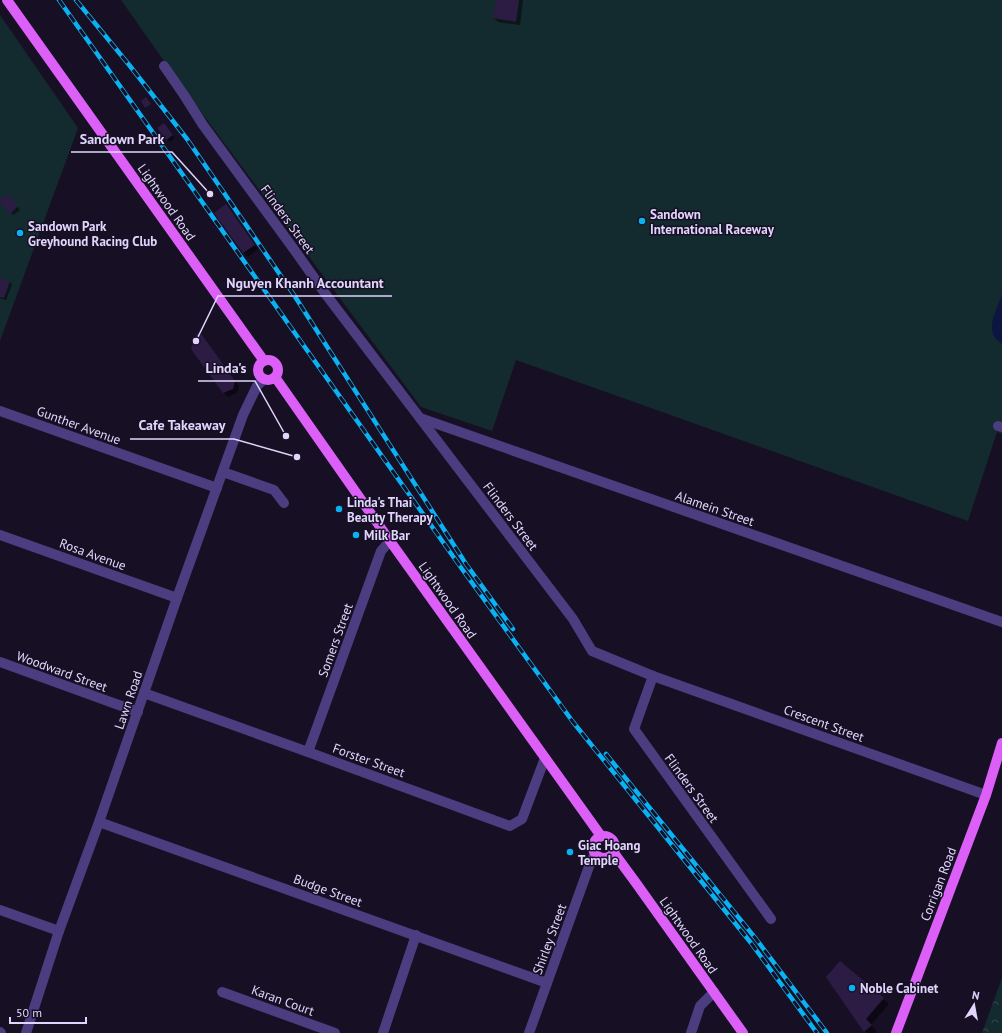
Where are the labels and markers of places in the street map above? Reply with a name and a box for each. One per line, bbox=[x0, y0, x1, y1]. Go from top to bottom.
callout: Sandown Park bbox=[71, 126, 172, 152]
place label: Sandown International Raceway bbox=[650, 206, 775, 238]
marker: Sandown International Raceway bbox=[637, 216, 647, 226]
place label: Sandown Park Greyhound Racing Club bbox=[28, 218, 157, 250]
marker: Sandown Park Greyhound Racing Club bbox=[15, 228, 25, 238]
callout: Nguyen Khanh Accountant bbox=[218, 270, 392, 296]
callout: Linda's bbox=[198, 355, 255, 381]
callout: Cafe Takeaway bbox=[130, 413, 234, 439]
place label: Linda's Thai Beauty Therapy bbox=[347, 494, 433, 526]
marker: Linda's Thai Beauty Therapy bbox=[334, 504, 344, 514]
place label: Milk Bar bbox=[364, 527, 410, 544]
marker: Milk Bar bbox=[351, 530, 361, 540]
place label: Giac Hoang Temple bbox=[578, 837, 640, 869]
marker: Giac Hoang Temple bbox=[565, 847, 575, 857]
place label: Noble Cabinet bbox=[860, 980, 939, 997]
marker: Noble Cabinet bbox=[847, 983, 857, 993]

